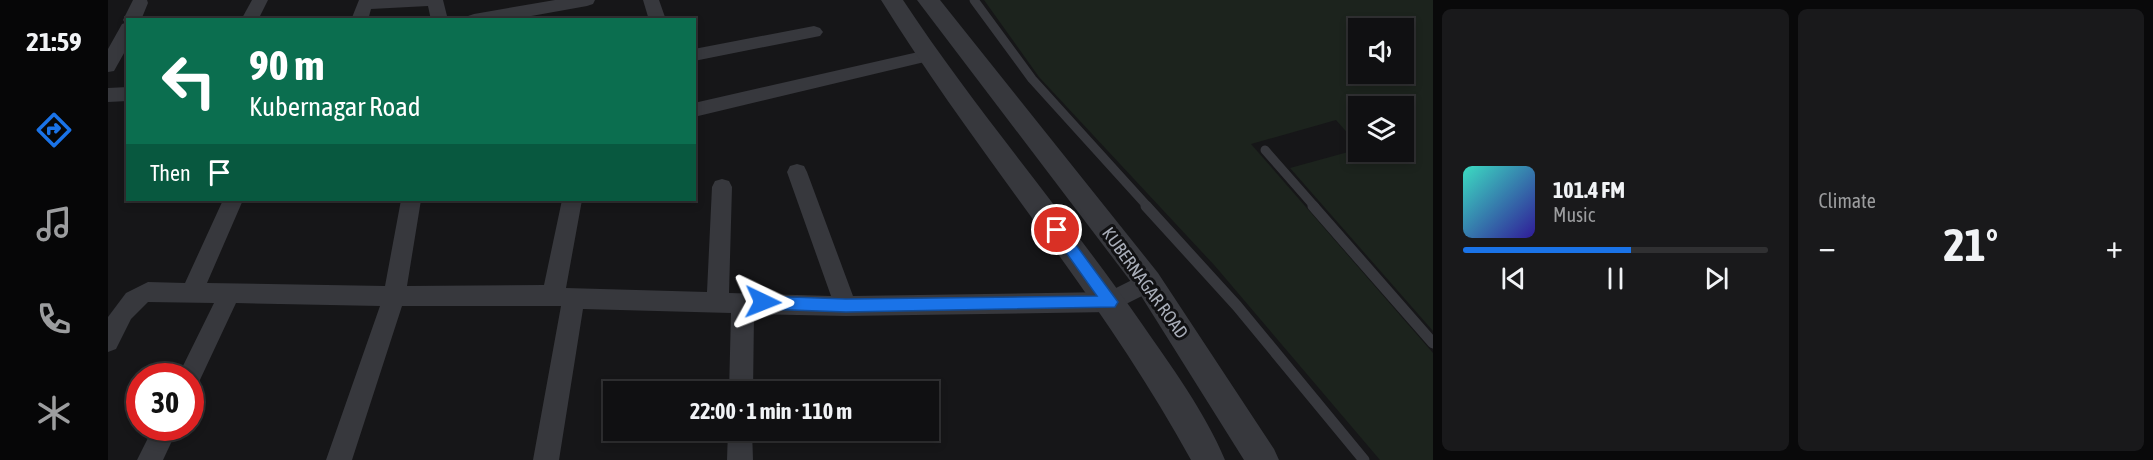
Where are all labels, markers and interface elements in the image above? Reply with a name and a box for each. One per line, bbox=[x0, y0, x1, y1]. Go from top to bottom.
map controls bbox=[1348, 18, 1414, 162]
button: sound bbox=[1348, 18, 1414, 84]
text: 21:59 bbox=[26, 26, 82, 57]
text: 90 m bbox=[249, 41, 324, 89]
icon: left bbox=[150, 42, 228, 120]
text: Kubernagar Road bbox=[249, 91, 421, 122]
button: layers bbox=[1348, 96, 1414, 162]
icon: directions bbox=[33, 109, 75, 151]
icon: arrive bbox=[203, 156, 236, 189]
text: Then bbox=[150, 160, 191, 186]
text: 101.4 FM bbox=[1553, 177, 1625, 203]
text: Climate bbox=[1819, 189, 1876, 212]
icon: music bbox=[33, 203, 75, 245]
text: Music bbox=[1553, 203, 1595, 226]
pin bbox=[1031, 204, 1082, 255]
icon: arrive bbox=[1040, 213, 1073, 246]
text: 21° bbox=[1943, 219, 1998, 271]
street label: KUBERNAGAR ROAD bbox=[1098, 223, 1193, 342]
text: − bbox=[1819, 227, 1836, 265]
text: + bbox=[2106, 227, 2123, 265]
icon: previous bbox=[1497, 262, 1530, 295]
icon: pause bbox=[1599, 262, 1632, 295]
icon: next bbox=[1700, 262, 1733, 295]
position arrow bbox=[731, 270, 795, 334]
icon: phone bbox=[33, 298, 75, 340]
speed limit sign: 30 bbox=[126, 363, 204, 441]
icon: climate bbox=[33, 392, 75, 434]
text: 22:00 · 1 min · 110 m bbox=[690, 398, 852, 424]

